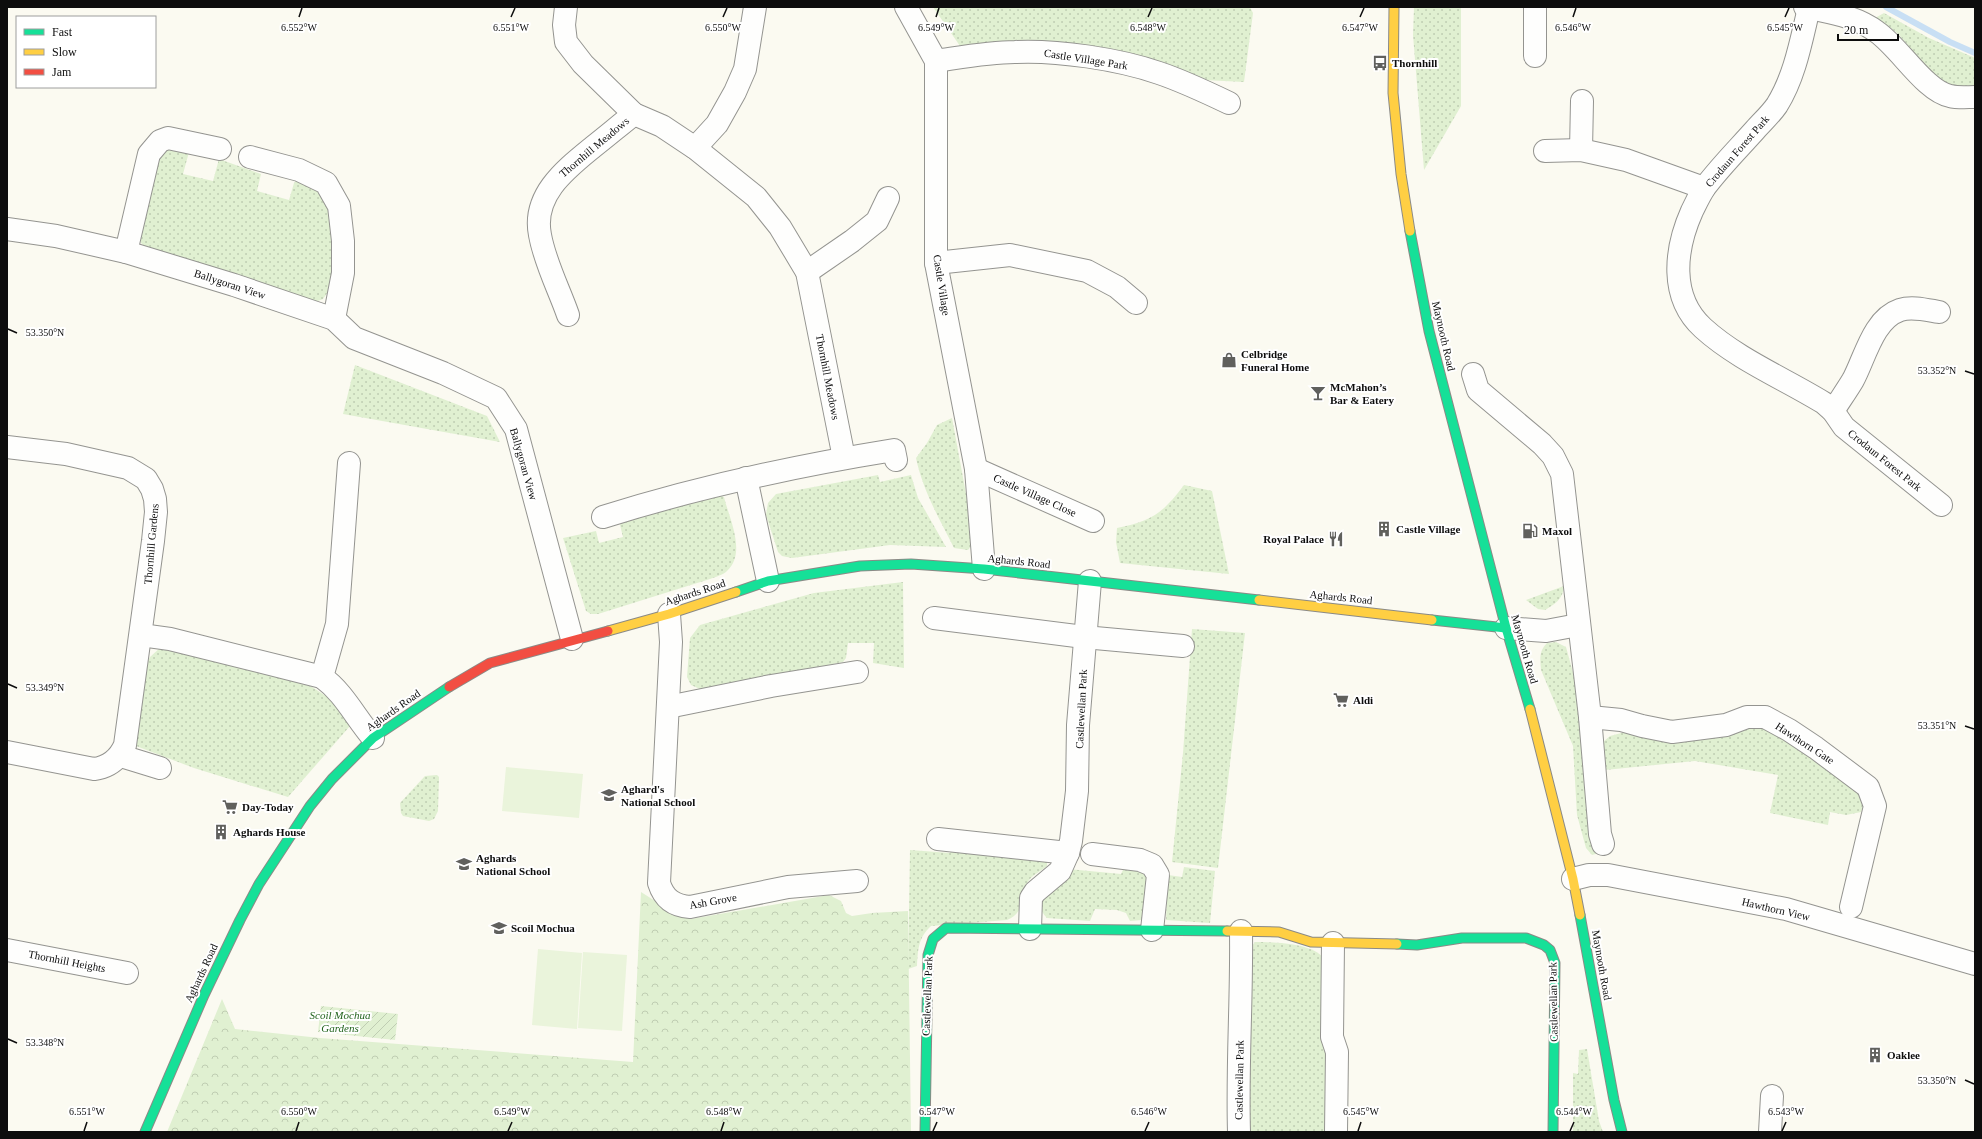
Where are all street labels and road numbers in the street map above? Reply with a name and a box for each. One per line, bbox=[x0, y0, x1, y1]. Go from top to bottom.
street label: Castle Village Park bbox=[1043, 46, 1129, 72]
street label: Crodaun Forest Park bbox=[1703, 112, 1772, 189]
street label: Thornhill Meadows bbox=[557, 114, 631, 180]
street label: Castle Village bbox=[931, 254, 953, 317]
street label: Ballygoran View bbox=[193, 267, 267, 301]
street label: Maynooth Road bbox=[1430, 300, 1458, 373]
street label: Thornhill Meadows bbox=[814, 333, 842, 421]
street label: Ballygoran View bbox=[508, 426, 540, 502]
street label: Crodaun Forest Park bbox=[1846, 427, 1925, 494]
street label: Castle Village Close bbox=[992, 471, 1078, 519]
street label: Thornhill Gardens bbox=[141, 503, 161, 585]
street label: Aghards Road bbox=[987, 552, 1052, 570]
street label: Aghards Road bbox=[663, 576, 727, 607]
street label: Aghards Road bbox=[1309, 588, 1374, 606]
street label: Maynooth Road bbox=[1509, 613, 1541, 685]
street label: Castlewellan Park bbox=[1073, 668, 1089, 749]
street label: Aghards Road bbox=[364, 687, 423, 733]
street label: Hawthorn Gate bbox=[1773, 720, 1837, 766]
street label: Ash Grove bbox=[688, 891, 738, 911]
street label: Hawthorn View bbox=[1741, 895, 1811, 923]
street label: Maynooth Road bbox=[1590, 929, 1614, 1002]
street label: Aghards Road bbox=[182, 941, 220, 1004]
street label: Thornhill Heights bbox=[27, 948, 107, 974]
street label: Castlewellan Park bbox=[920, 955, 934, 1036]
street label: Castlewellan Park bbox=[1546, 962, 1560, 1042]
street label: Castlewellan Park bbox=[1232, 1040, 1246, 1120]

